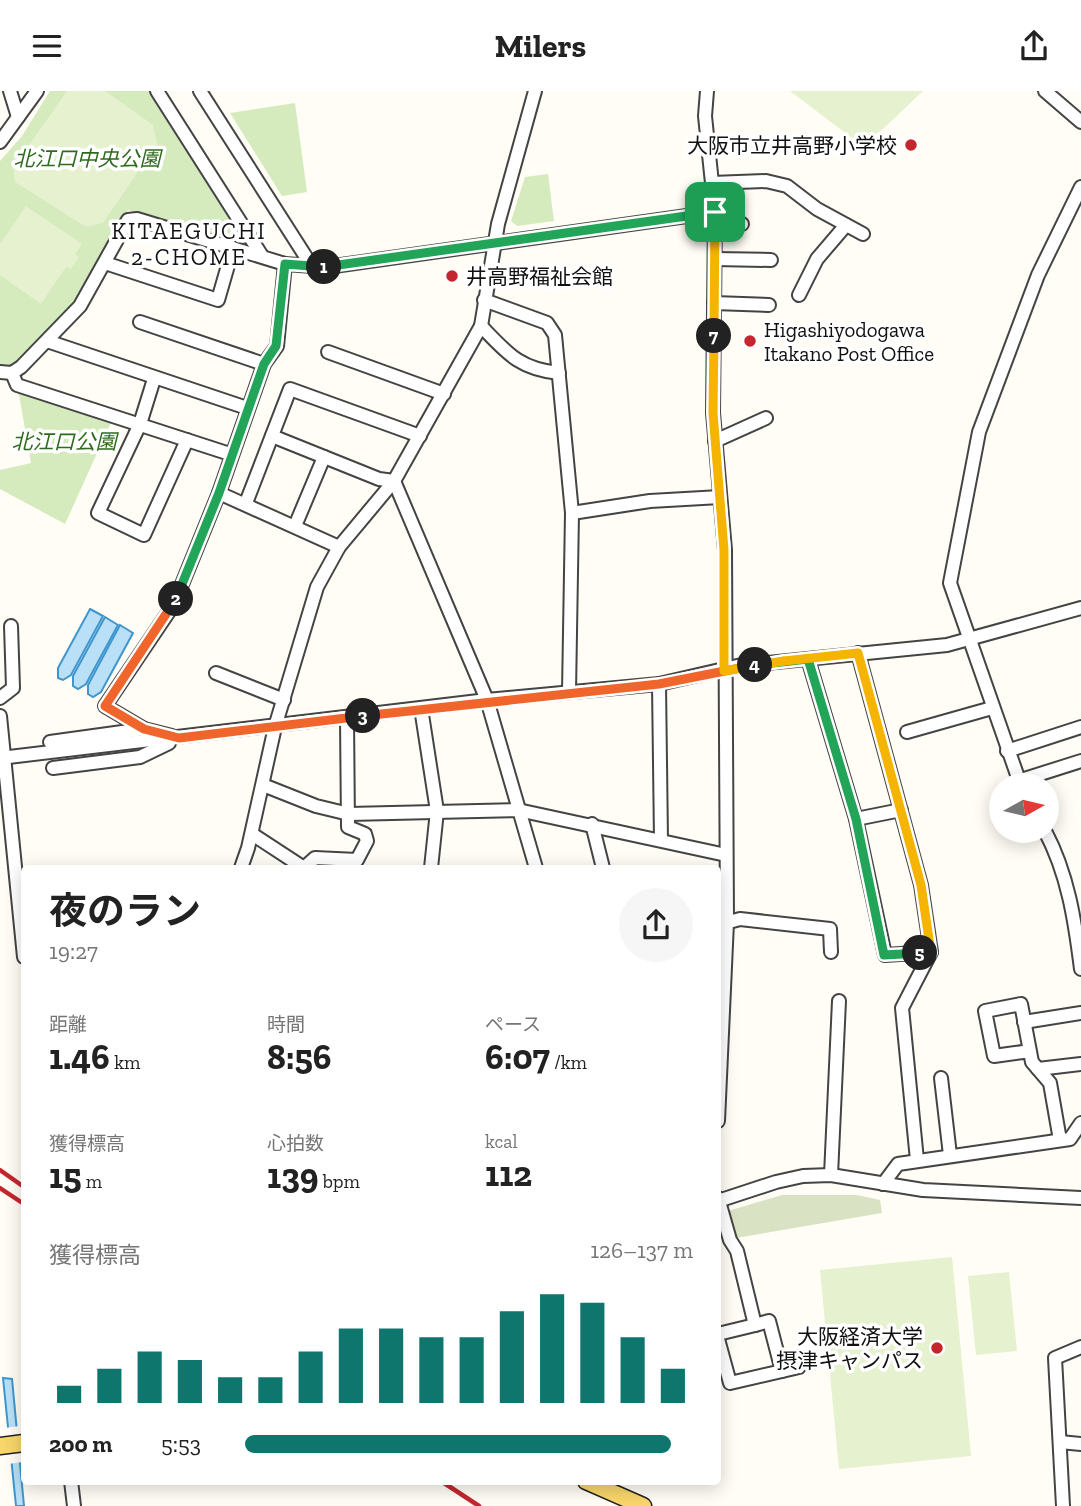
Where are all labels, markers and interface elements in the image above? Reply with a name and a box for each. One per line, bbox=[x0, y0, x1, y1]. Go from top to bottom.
icon: menu bbox=[28, 27, 66, 65]
text: Milers bbox=[495, 27, 586, 65]
icon: share bbox=[1015, 27, 1053, 65]
place label: 大阪市立井高野小学校 bbox=[687, 133, 897, 158]
marker: 大阪市立井高野小学校 bbox=[903, 137, 919, 153]
park label: 北江口中央公園 bbox=[14, 146, 163, 171]
pin bbox=[685, 182, 745, 242]
icon: arrive bbox=[696, 193, 734, 231]
district label: KITAEGUCHI 2-CHOME bbox=[111, 217, 267, 271]
pin: 1 bbox=[306, 249, 342, 285]
text: 1 bbox=[320, 255, 327, 278]
place label: 井高野福祉会館 bbox=[466, 264, 613, 289]
marker: 井高野福祉会館 bbox=[444, 268, 460, 284]
place label: Higashiyodogawa Itakano Post Office bbox=[764, 317, 934, 366]
pin: 7 bbox=[696, 319, 732, 353]
text: 7 bbox=[709, 324, 718, 347]
marker: Higashiyodogawa Itakano Post Office bbox=[742, 333, 758, 349]
park label: 北江口公園 bbox=[12, 429, 119, 454]
pin: 2 bbox=[158, 581, 194, 617]
text: 2 bbox=[170, 587, 181, 610]
pin: 4 bbox=[738, 647, 772, 683]
text: 4 bbox=[749, 653, 760, 676]
pin: 3 bbox=[346, 699, 380, 733]
text: 3 bbox=[357, 704, 368, 727]
north arrow bbox=[989, 773, 1059, 843]
map controls bbox=[989, 773, 1059, 843]
text: 夜のラン bbox=[49, 888, 201, 934]
button: share bbox=[619, 888, 693, 962]
pin: 5 bbox=[902, 935, 937, 971]
text: 19:27 bbox=[49, 937, 98, 965]
text: 5 bbox=[915, 941, 924, 964]
text: 距離 bbox=[49, 1013, 87, 1036]
text: 時間 bbox=[267, 1013, 305, 1036]
text: ペース bbox=[485, 1013, 541, 1036]
text: 1.46 bbox=[49, 1036, 110, 1078]
text: 8:56 bbox=[267, 1036, 332, 1078]
text: 6:07 bbox=[485, 1036, 550, 1078]
text: km bbox=[110, 1051, 140, 1074]
text: /km bbox=[550, 1051, 587, 1074]
text: kcal bbox=[485, 1130, 518, 1153]
text: 獲得標高 bbox=[49, 1132, 125, 1155]
text: 心拍数 bbox=[267, 1132, 324, 1155]
text: 112 bbox=[485, 1153, 532, 1195]
text: 15 bbox=[49, 1155, 81, 1197]
text: 139 bbox=[267, 1155, 319, 1197]
text: m bbox=[81, 1170, 102, 1193]
text: bpm bbox=[319, 1170, 360, 1193]
text: 126–137 m bbox=[590, 1236, 693, 1264]
text: 獲得標高 bbox=[49, 1241, 141, 1269]
place label: 大阪経済大学 摂津キャンパス bbox=[776, 1324, 923, 1373]
marker: 大阪経済大学 摂津キャンパス bbox=[929, 1340, 945, 1356]
text: 200 m bbox=[49, 1430, 112, 1458]
text: 5:53 bbox=[161, 1430, 201, 1458]

